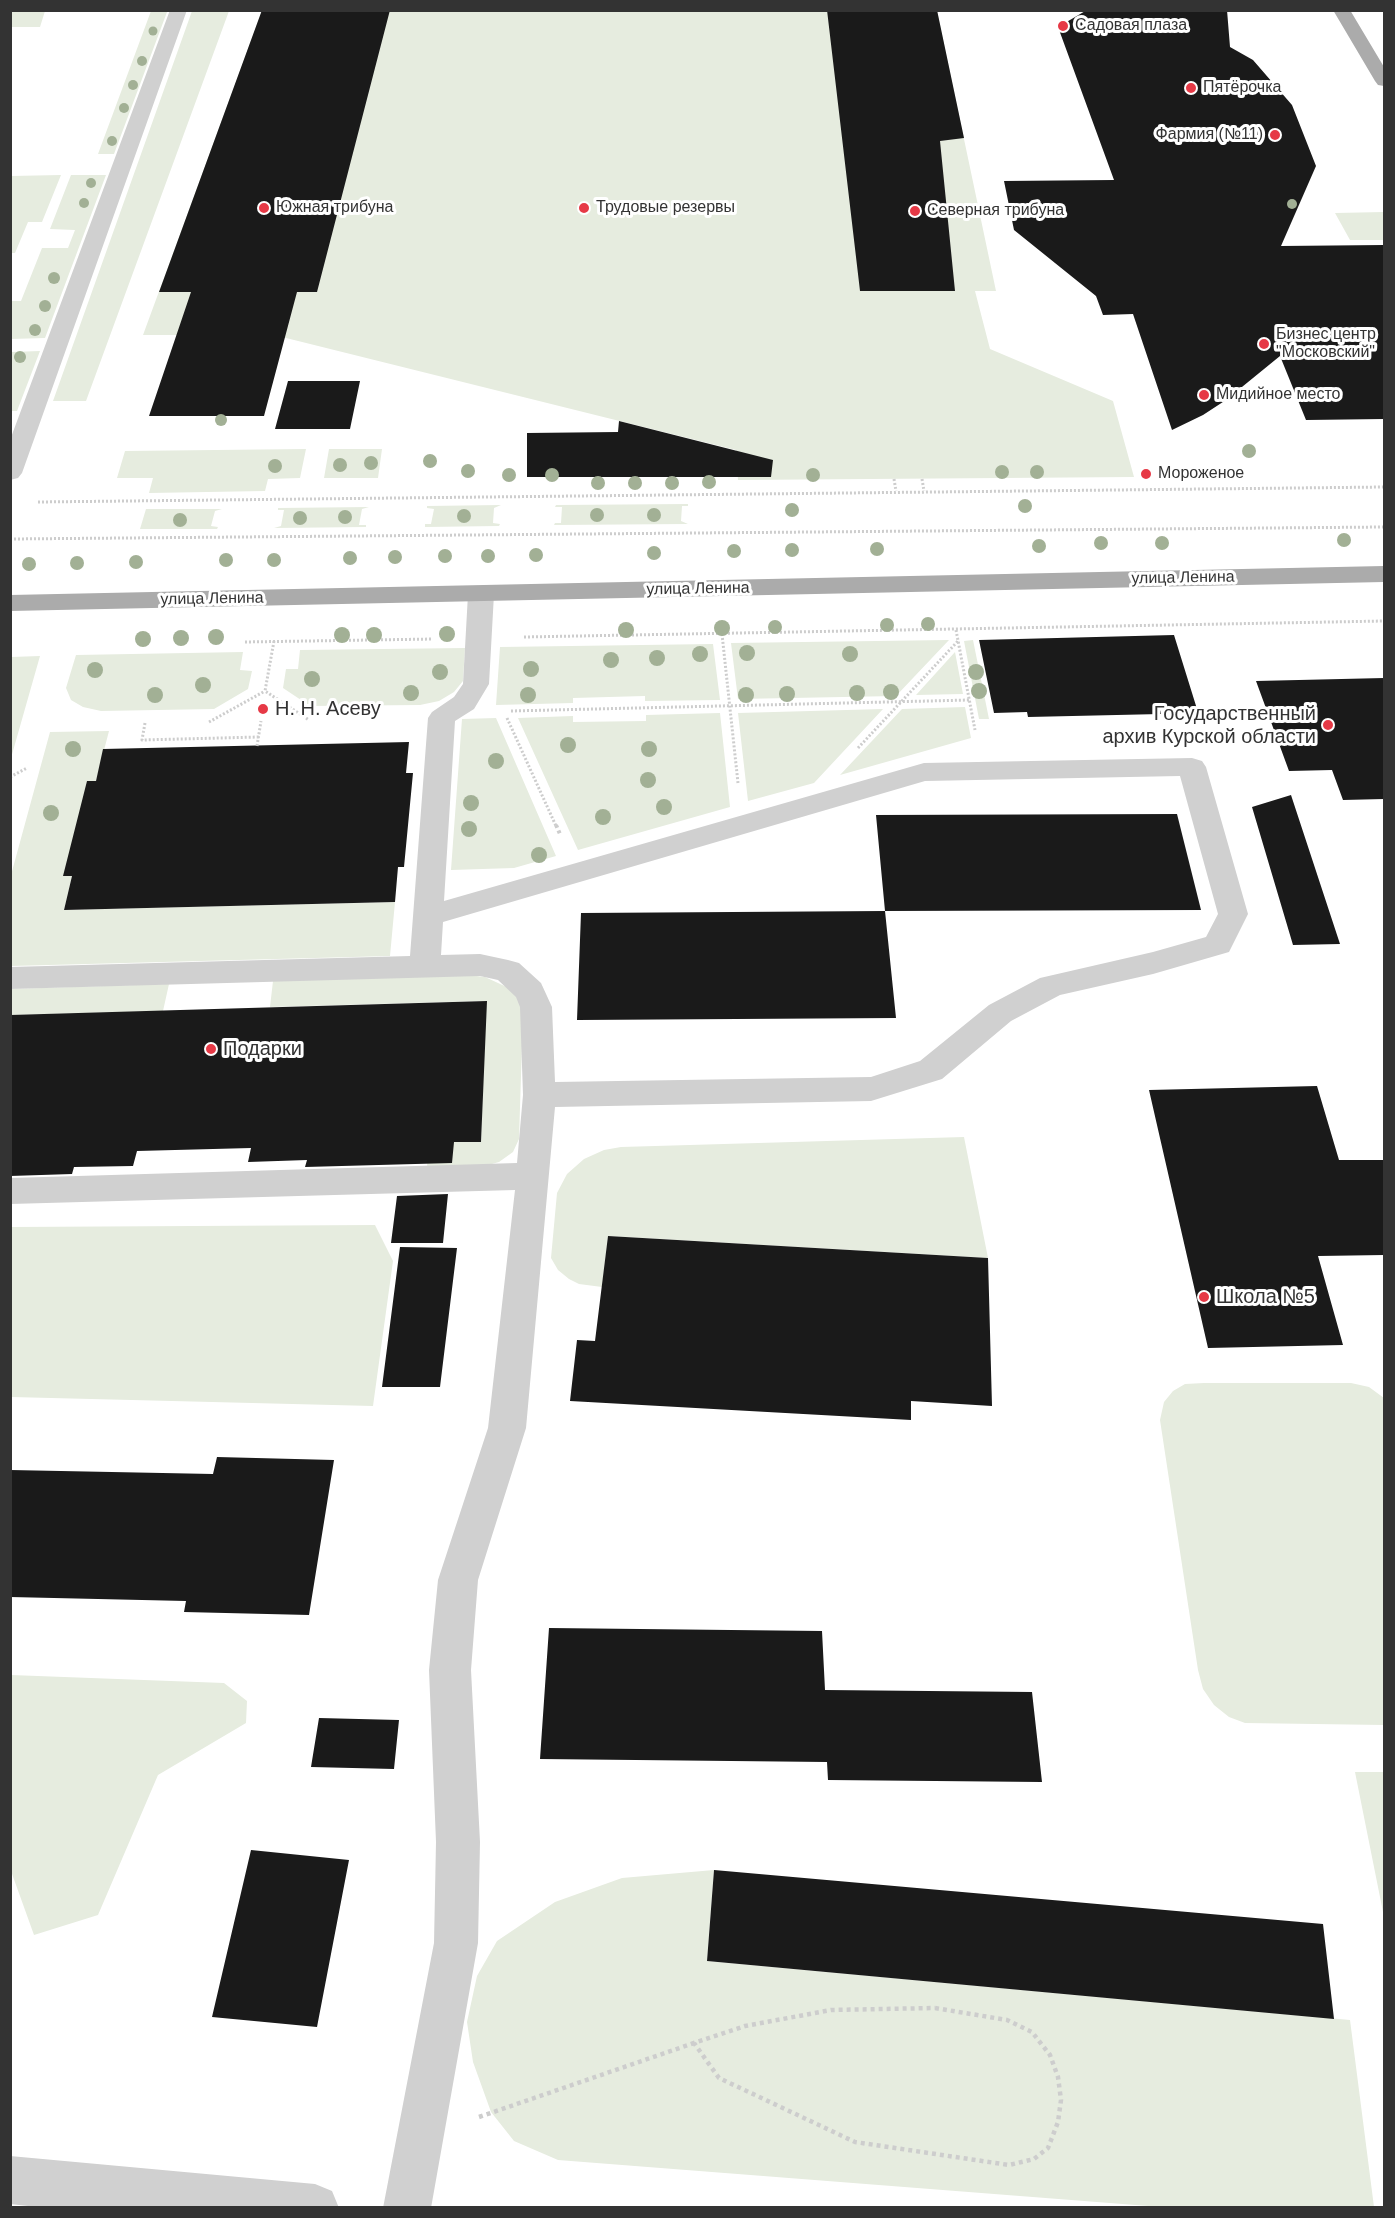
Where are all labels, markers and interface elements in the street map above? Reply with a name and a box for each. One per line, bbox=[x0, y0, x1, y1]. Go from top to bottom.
place label: Садовая плаза bbox=[1075, 16, 1187, 36]
marker: Садовая плаза bbox=[1056, 19, 1070, 33]
place label: Пятёрочка bbox=[1203, 78, 1281, 98]
marker: Пятёрочка bbox=[1184, 81, 1198, 95]
place label: Фармия (№11) bbox=[1156, 125, 1263, 145]
marker: Фармия (№11) bbox=[1268, 128, 1282, 142]
place label: Южная трибуна bbox=[276, 198, 393, 218]
place label: Трудовые резервы bbox=[596, 198, 735, 218]
marker: Южная трибуна bbox=[257, 201, 271, 215]
marker: Трудовые резервы bbox=[577, 201, 591, 215]
place label: Северная трибуна bbox=[927, 201, 1064, 221]
marker: Северная трибуна bbox=[908, 204, 922, 218]
place label: Бизнес центр "Московский" bbox=[1276, 325, 1376, 363]
marker: Бизнес центр "Московский" bbox=[1257, 337, 1271, 351]
place label: Мидийное место bbox=[1216, 385, 1340, 405]
marker: Мидийное место bbox=[1197, 388, 1211, 402]
place label: Мороженое bbox=[1158, 464, 1244, 484]
marker: Мороженое bbox=[1139, 467, 1153, 481]
street label: улица Ленина bbox=[1131, 567, 1235, 589]
street label: улица Ленина bbox=[646, 578, 750, 600]
street label: улица Ленина bbox=[160, 588, 264, 610]
place label: Н. Н. Асеву bbox=[275, 697, 381, 721]
marker: Н. Н. Асеву bbox=[256, 702, 270, 716]
place label: Государственный архив Курской области bbox=[1102, 702, 1316, 749]
marker: Государственный архив Курской области bbox=[1321, 718, 1335, 732]
place label: Подарки bbox=[223, 1037, 302, 1061]
marker: Подарки bbox=[204, 1042, 218, 1056]
place label: Школа №5 bbox=[1216, 1285, 1315, 1309]
marker: Школа №5 bbox=[1197, 1290, 1211, 1304]

